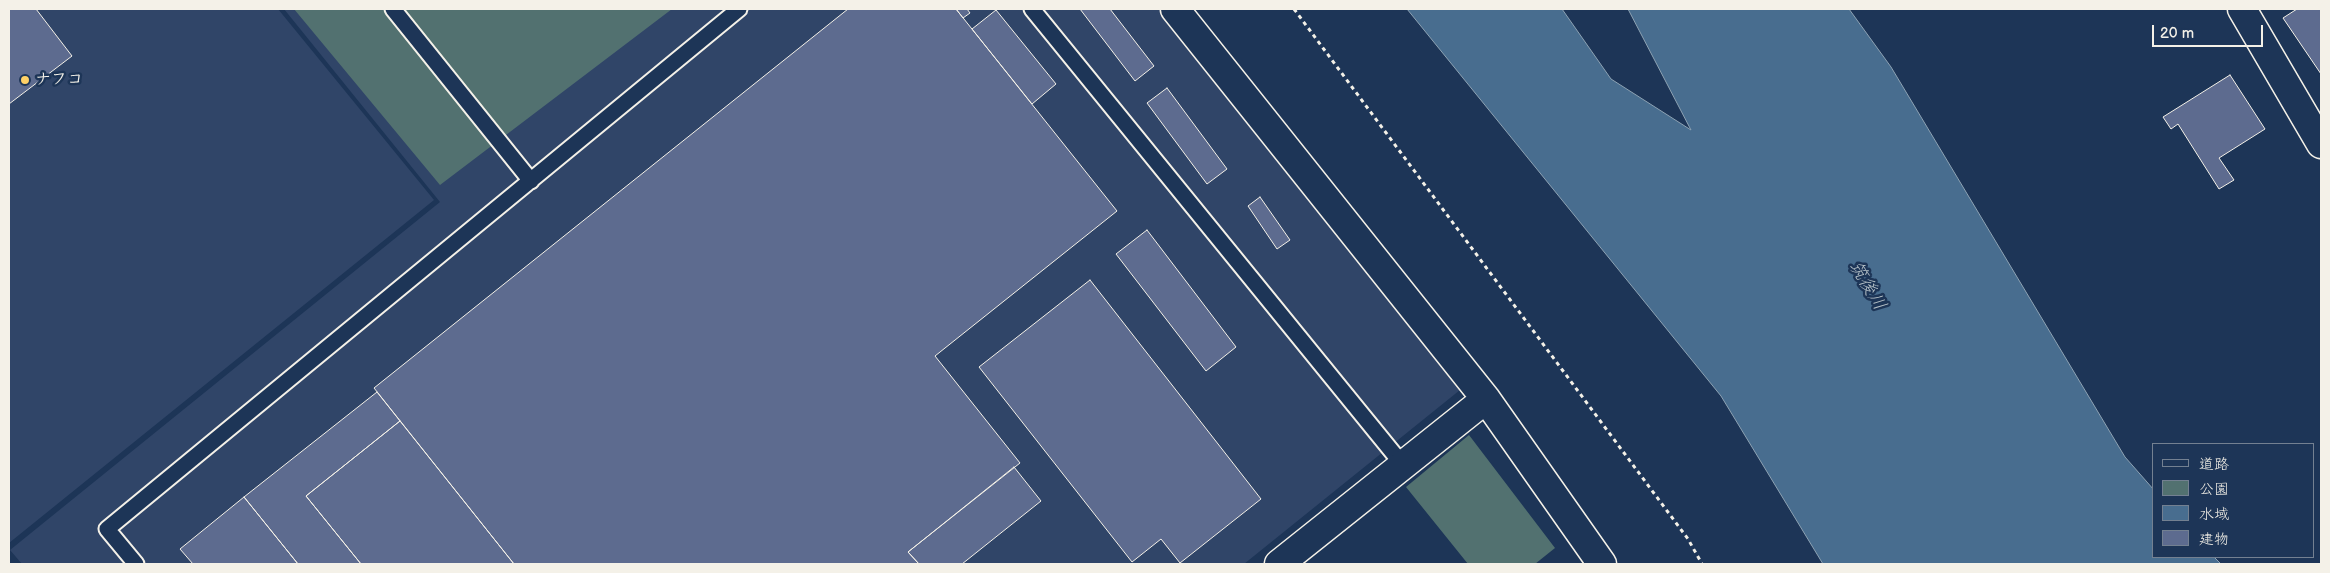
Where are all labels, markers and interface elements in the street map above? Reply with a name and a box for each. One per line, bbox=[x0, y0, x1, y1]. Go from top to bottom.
scale bar bbox=[2155, 15, 2266, 47]
text: 20 m bbox=[2160, 24, 2194, 43]
place label: ナフコ bbox=[35, 70, 83, 90]
marker: ナフコ bbox=[19, 74, 31, 86]
water label: 筑後川 bbox=[1844, 257, 1890, 315]
legend bbox=[2152, 443, 2315, 558]
text: 道路 bbox=[2199, 455, 2229, 474]
text: 公園 bbox=[2199, 480, 2229, 499]
text: 水域 bbox=[2199, 505, 2229, 524]
text: 建物 bbox=[2199, 530, 2229, 549]

